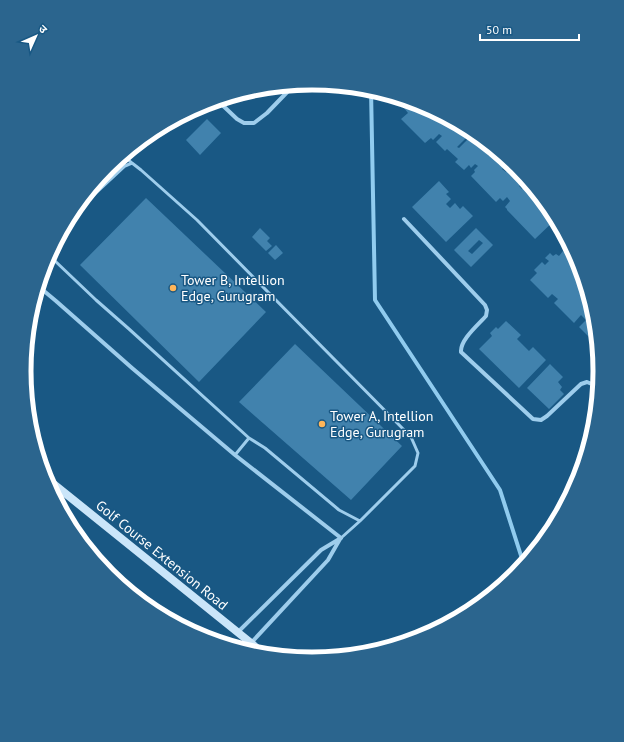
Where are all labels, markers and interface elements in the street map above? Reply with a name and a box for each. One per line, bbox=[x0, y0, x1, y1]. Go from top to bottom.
north arrow bbox=[16, 16, 56, 56]
scale bar bbox=[480, 16, 579, 42]
text: उ bbox=[36, 22, 51, 37]
text: 50 m bbox=[486, 22, 512, 37]
place label: Tower B, Intellion Edge, Gurugram bbox=[181, 271, 285, 305]
marker: Tower B, Intellion Edge, Gurugram bbox=[168, 283, 178, 293]
place label: Tower A, Intellion Edge, Gurugram bbox=[330, 407, 434, 441]
marker: Tower A, Intellion Edge, Gurugram bbox=[317, 419, 327, 429]
street label: Golf Course Extension Road bbox=[92, 496, 232, 614]

